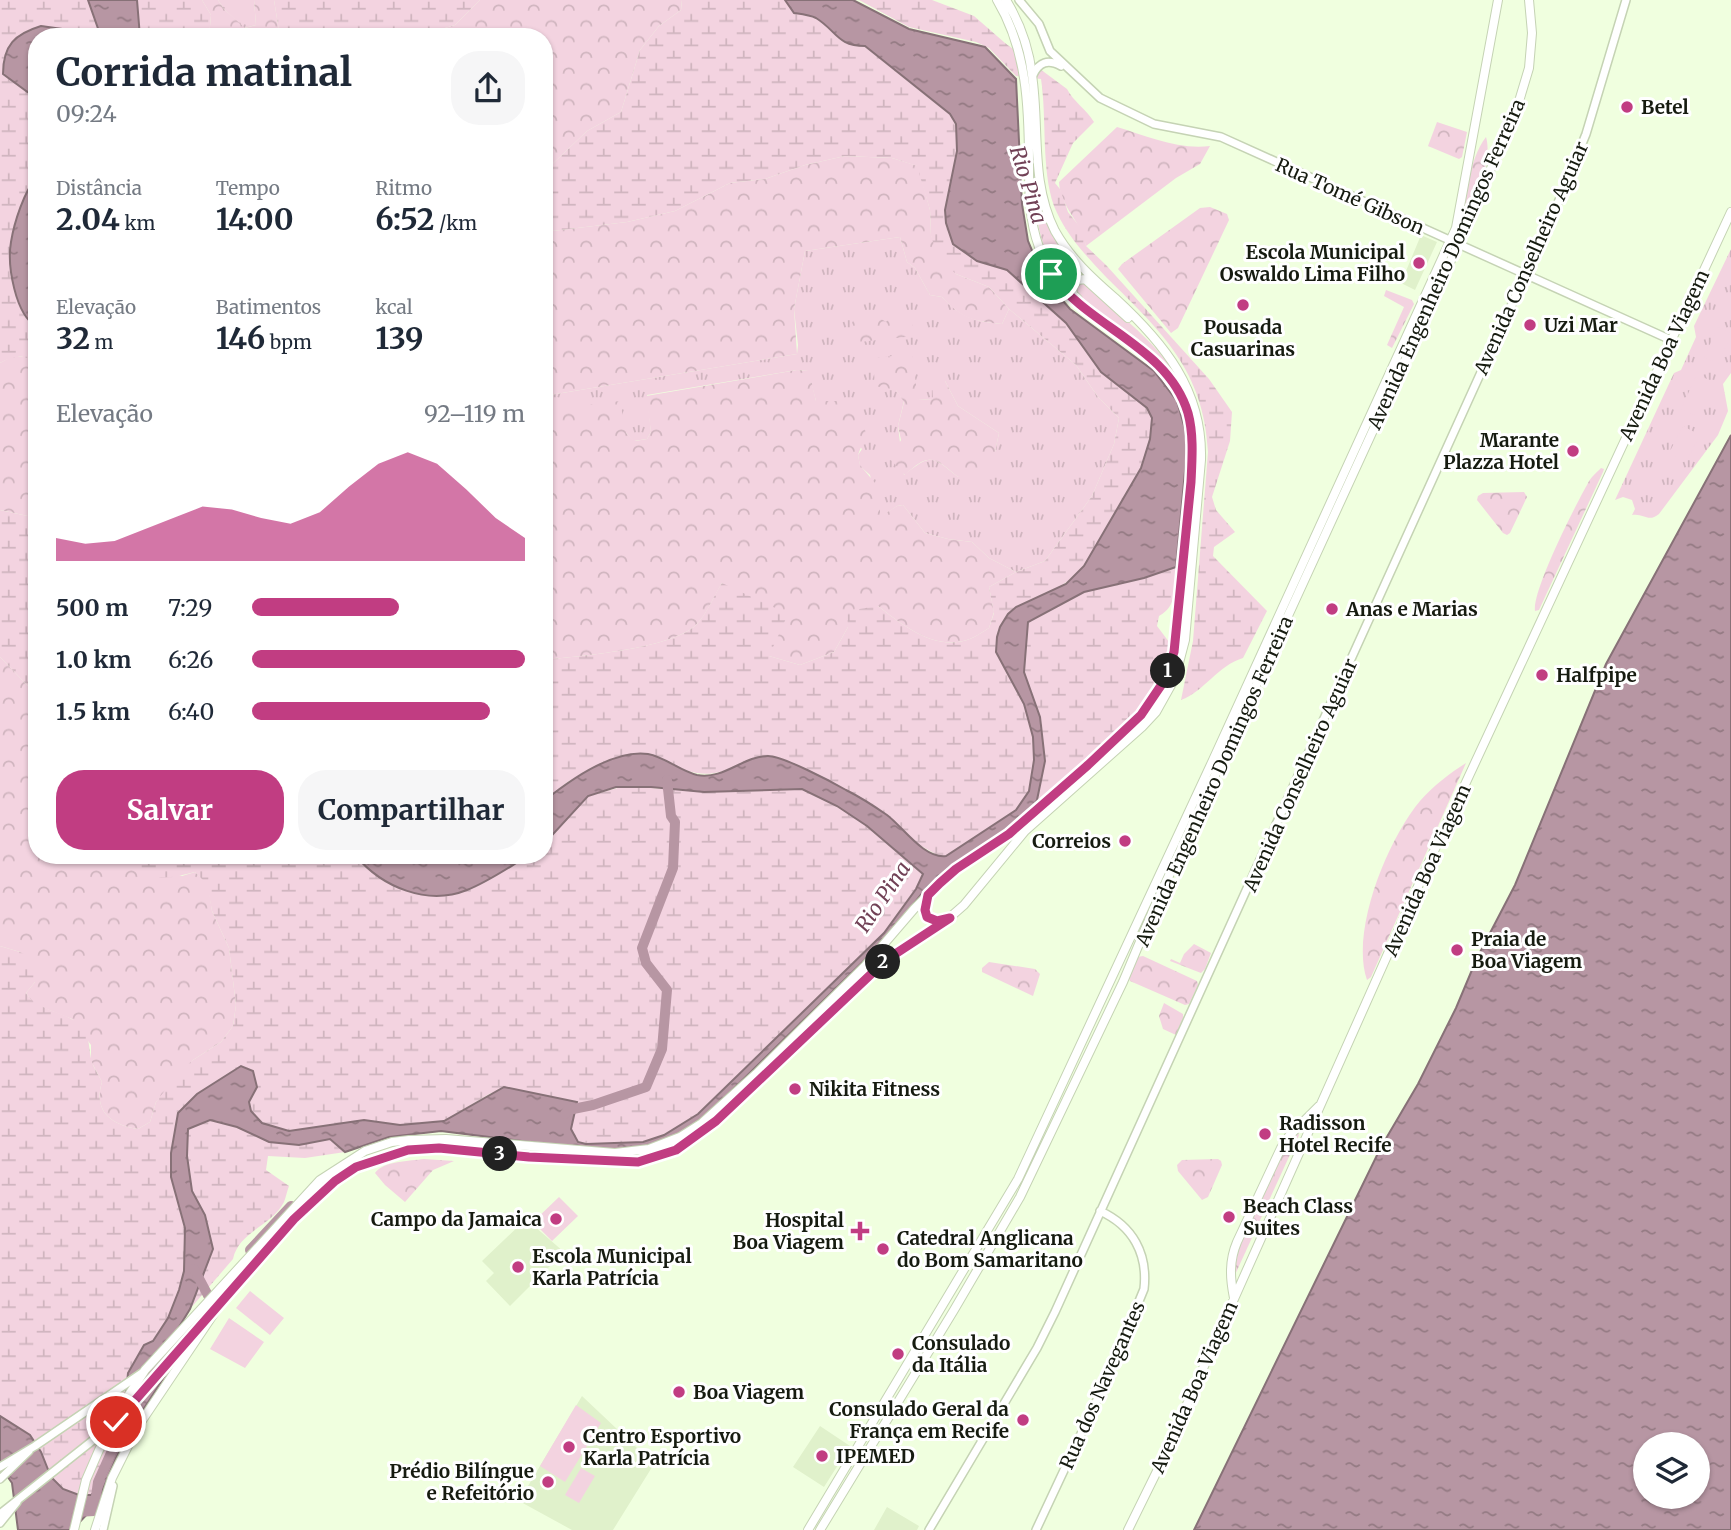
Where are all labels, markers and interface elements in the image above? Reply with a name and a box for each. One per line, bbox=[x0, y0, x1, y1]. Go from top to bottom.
text: Corrida matinal bbox=[56, 49, 352, 96]
button: share bbox=[451, 51, 525, 125]
street label: Avenida Engenheiro Domingos Ferreira bbox=[1362, 95, 1530, 434]
place label: Betel bbox=[1641, 95, 1689, 119]
text: 09:24 bbox=[56, 99, 117, 128]
marker: Betel bbox=[1619, 99, 1635, 115]
street label: Avenida Conselheiro Aguiar bbox=[1468, 137, 1593, 379]
water label: Rio Pina bbox=[1004, 143, 1053, 227]
street label: Rua Tomé Gibson bbox=[1272, 152, 1428, 240]
text: Distância bbox=[56, 176, 142, 200]
text: Tempo bbox=[216, 176, 280, 200]
text: Ritmo bbox=[375, 176, 432, 200]
text: 2.04 bbox=[56, 200, 120, 238]
text: 14:00 bbox=[216, 200, 294, 238]
text: 6:52 bbox=[375, 200, 434, 238]
text: km bbox=[120, 211, 155, 235]
text: /km bbox=[434, 211, 477, 235]
place label: Escola Municipal Oswaldo Lima Filho bbox=[1220, 240, 1405, 286]
pin bbox=[1021, 244, 1081, 304]
icon: arrive bbox=[1032, 255, 1070, 293]
marker: Escola Municipal Oswaldo Lima Filho bbox=[1411, 255, 1427, 271]
street label: Avenida Boa Viagem bbox=[1613, 266, 1714, 445]
text: Elevação bbox=[56, 295, 136, 319]
text: Batimentos bbox=[216, 295, 321, 319]
text: kcal bbox=[375, 295, 413, 319]
marker: Pousada Casuarinas bbox=[1235, 297, 1251, 313]
place label: Uzi Mar bbox=[1544, 313, 1618, 337]
place label: Pousada Casuarinas bbox=[1191, 315, 1295, 361]
marker: Uzi Mar bbox=[1522, 317, 1538, 333]
text: 32 bbox=[56, 319, 90, 357]
text: 146 bbox=[216, 319, 265, 357]
text: 139 bbox=[375, 319, 424, 357]
text: m bbox=[90, 330, 113, 354]
text: bpm bbox=[265, 330, 312, 354]
text: Elevação bbox=[56, 399, 153, 428]
text: 92–119 m bbox=[424, 399, 525, 428]
place label: Marante Plazza Hotel bbox=[1443, 428, 1559, 474]
marker: Marante Plazza Hotel bbox=[1565, 443, 1581, 459]
text: 500 m bbox=[56, 593, 128, 622]
text: 7:29 bbox=[168, 593, 212, 622]
place label: Anas e Marias bbox=[1345, 597, 1478, 621]
marker: Anas e Marias bbox=[1324, 601, 1340, 617]
street label: Avenida Engenheiro Domingos Ferreira bbox=[1130, 612, 1298, 951]
text: 1.0 km bbox=[56, 645, 131, 674]
text: 6:26 bbox=[168, 645, 213, 674]
pin: 1 bbox=[1150, 654, 1186, 688]
street label: Avenida Conselheiro Aguiar bbox=[1237, 654, 1362, 896]
text: 1 bbox=[1163, 658, 1172, 682]
place label: Halfpipe bbox=[1556, 663, 1637, 687]
marker: Halfpipe bbox=[1534, 667, 1550, 683]
text: 1.5 km bbox=[56, 697, 130, 726]
text: 6:40 bbox=[168, 697, 214, 726]
button: Salvar bbox=[56, 770, 284, 850]
button: Compartilhar bbox=[298, 770, 525, 850]
street label: Avenida Boa Viagem bbox=[1378, 780, 1476, 961]
place label: Correios bbox=[1032, 829, 1111, 853]
marker: Correios bbox=[1117, 833, 1133, 849]
water label: Rio Pina bbox=[849, 856, 916, 937]
place label: Praia de Boa Viagem bbox=[1471, 927, 1582, 973]
marker: Praia de Boa Viagem bbox=[1449, 942, 1465, 958]
pin: 2 bbox=[866, 944, 900, 979]
text: 2 bbox=[877, 949, 888, 973]
place label: Nikita Fitness bbox=[809, 1077, 940, 1101]
marker: Nikita Fitness bbox=[787, 1081, 803, 1097]
place label: Radisson Hotel Recife bbox=[1279, 1111, 1392, 1157]
marker: Radisson Hotel Recife bbox=[1257, 1126, 1273, 1142]
pin: 3 bbox=[482, 1136, 518, 1172]
text: 3 bbox=[494, 1141, 505, 1165]
place label: Beach Class Suites bbox=[1243, 1194, 1353, 1240]
place label: Campo da Jamaica bbox=[371, 1207, 542, 1231]
place label: Hospital Boa Viagem bbox=[733, 1208, 844, 1254]
marker: Beach Class Suites bbox=[1221, 1209, 1237, 1225]
marker: Campo da Jamaica bbox=[548, 1211, 564, 1227]
marker: Hospital Boa Viagem bbox=[850, 1221, 870, 1241]
place label: Catedral Anglicana do Bom Samaritano bbox=[897, 1226, 1083, 1272]
marker: Catedral Anglicana do Bom Samaritano bbox=[875, 1241, 891, 1257]
place label: Escola Municipal Karla Patrícia bbox=[532, 1244, 692, 1290]
marker: Escola Municipal Karla Patrícia bbox=[510, 1259, 526, 1275]
street label: Rua dos Navegantes bbox=[1054, 1297, 1150, 1473]
street label: Avenida Boa Viagem bbox=[1145, 1297, 1243, 1478]
place label: Consulado da Itália bbox=[912, 1331, 1010, 1377]
marker: Consulado da Itália bbox=[890, 1346, 906, 1362]
place label: Boa Viagem bbox=[693, 1380, 804, 1404]
marker: Boa Viagem bbox=[671, 1384, 687, 1400]
pin bbox=[86, 1392, 146, 1452]
place label: Consulado Geral da França em Recife bbox=[829, 1397, 1009, 1443]
icon: check bbox=[97, 1403, 135, 1441]
marker: Consulado Geral da França em Recife bbox=[1015, 1412, 1031, 1428]
place label: Centro Esportivo Karla Patrícia bbox=[583, 1424, 741, 1470]
map controls bbox=[1633, 1432, 1710, 1509]
button: layers bbox=[1633, 1432, 1710, 1509]
marker: Centro Esportivo Karla Patrícia bbox=[561, 1439, 577, 1455]
place label: IPEMED bbox=[836, 1444, 915, 1468]
marker: IPEMED bbox=[814, 1448, 830, 1464]
place label: Prédio Bilíngue e Refeitório bbox=[389, 1459, 534, 1505]
marker: Prédio Bilíngue e Refeitório bbox=[540, 1474, 556, 1490]

